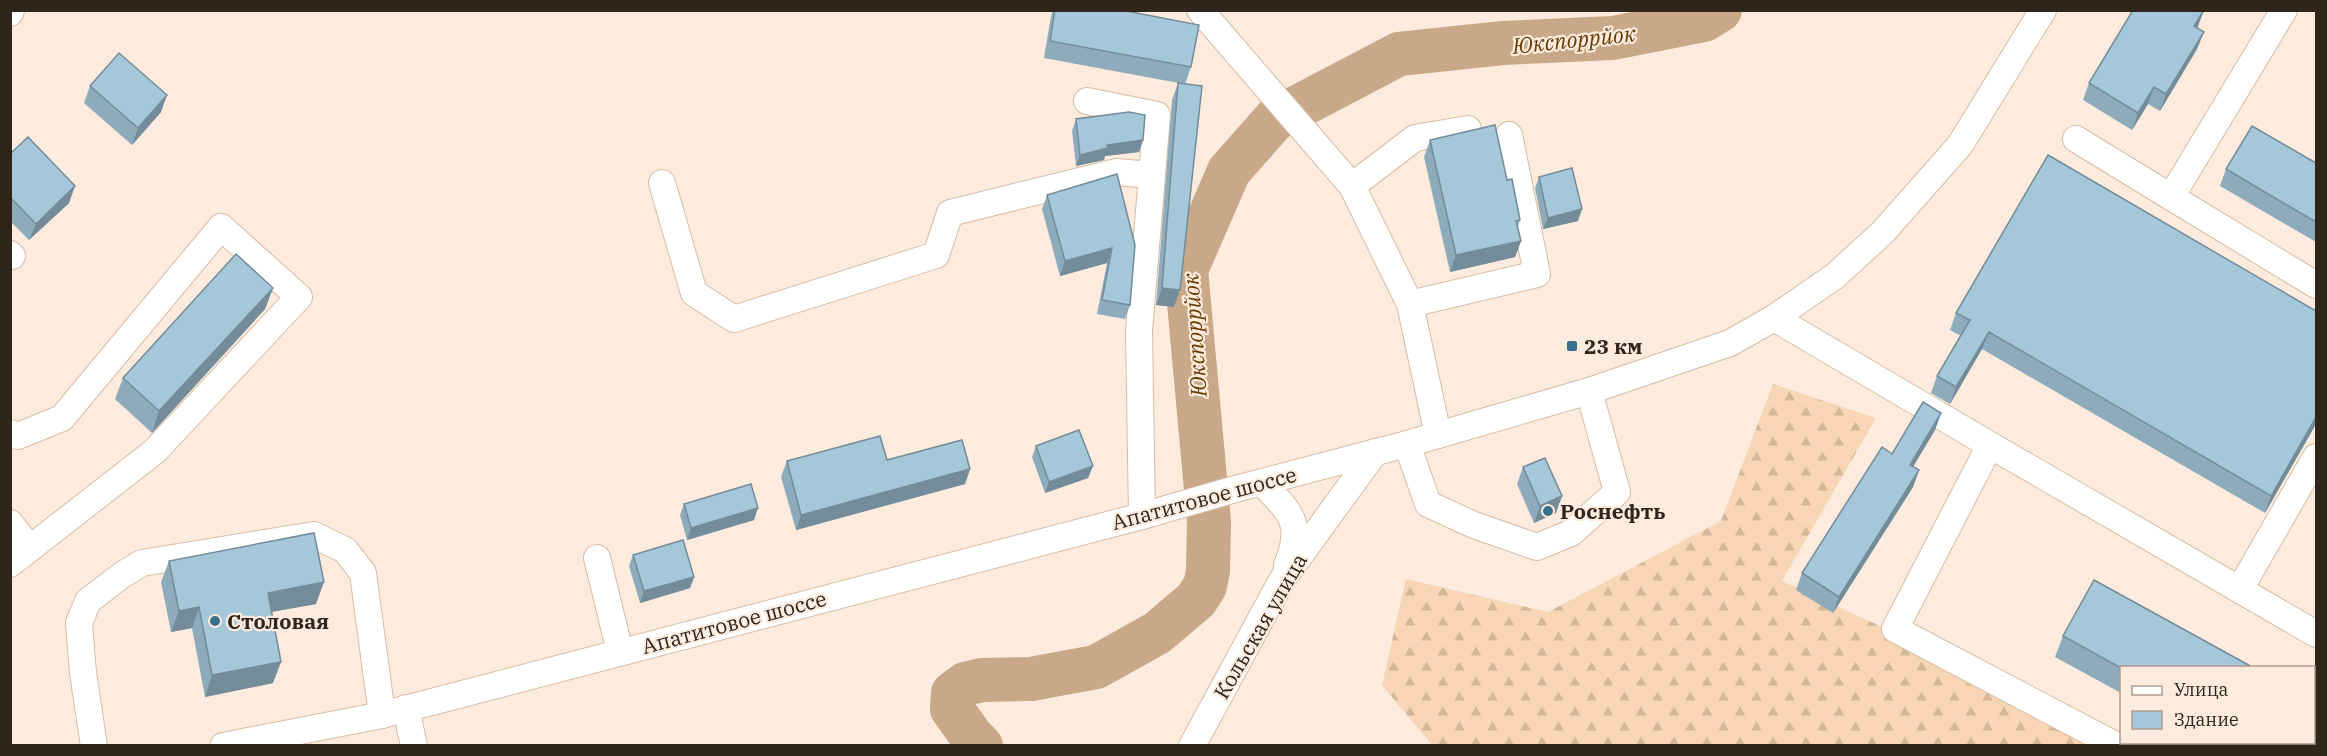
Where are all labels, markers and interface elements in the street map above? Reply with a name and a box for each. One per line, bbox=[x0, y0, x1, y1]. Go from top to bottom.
water label: Юкспоррйок bbox=[1510, 18, 1638, 60]
water label: Юкспоррйок bbox=[1175, 271, 1213, 399]
place label: 23 км bbox=[1584, 332, 1643, 360]
marker: 23 км bbox=[1565, 339, 1579, 353]
street label: Апатитовое шоссе bbox=[1109, 460, 1299, 536]
place label: Роснефть bbox=[1560, 497, 1665, 525]
marker: Роснефть bbox=[1541, 504, 1555, 518]
street label: Кольская улица bbox=[1207, 548, 1313, 704]
street label: Апатитовое шоссе bbox=[639, 584, 829, 660]
place label: Столовая bbox=[227, 607, 329, 635]
marker: Столовая bbox=[208, 614, 222, 628]
legend bbox=[2120, 666, 2315, 744]
text: Улица bbox=[2174, 678, 2229, 701]
text: Здание bbox=[2174, 708, 2239, 731]

